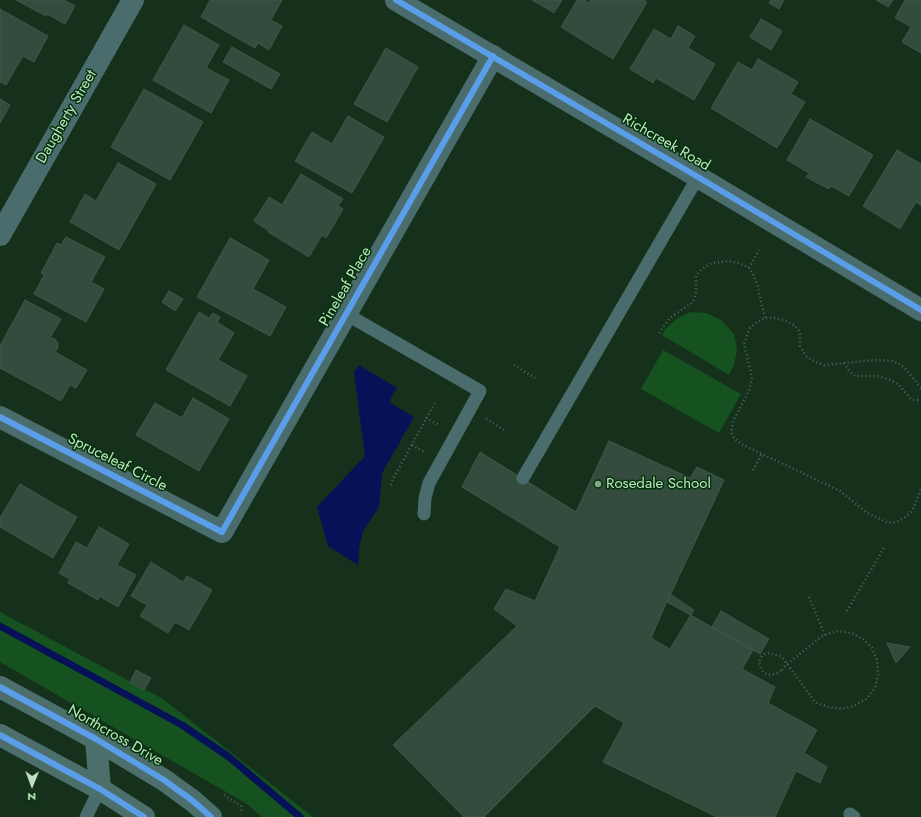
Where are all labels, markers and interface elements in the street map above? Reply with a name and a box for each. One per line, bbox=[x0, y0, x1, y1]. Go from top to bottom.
street label: Daugherty Street bbox=[33, 67, 101, 167]
street label: Richcreek Road bbox=[619, 111, 713, 175]
street label: Pineleaf Place bbox=[316, 244, 376, 330]
street label: Spruceleaf Circle bbox=[64, 430, 170, 496]
place label: Rosedale School bbox=[606, 475, 711, 493]
marker: Rosedale School bbox=[593, 479, 603, 489]
street label: Northcross Drive bbox=[64, 702, 166, 770]
north arrow bbox=[12, 765, 52, 805]
text: N bbox=[27, 789, 36, 805]

